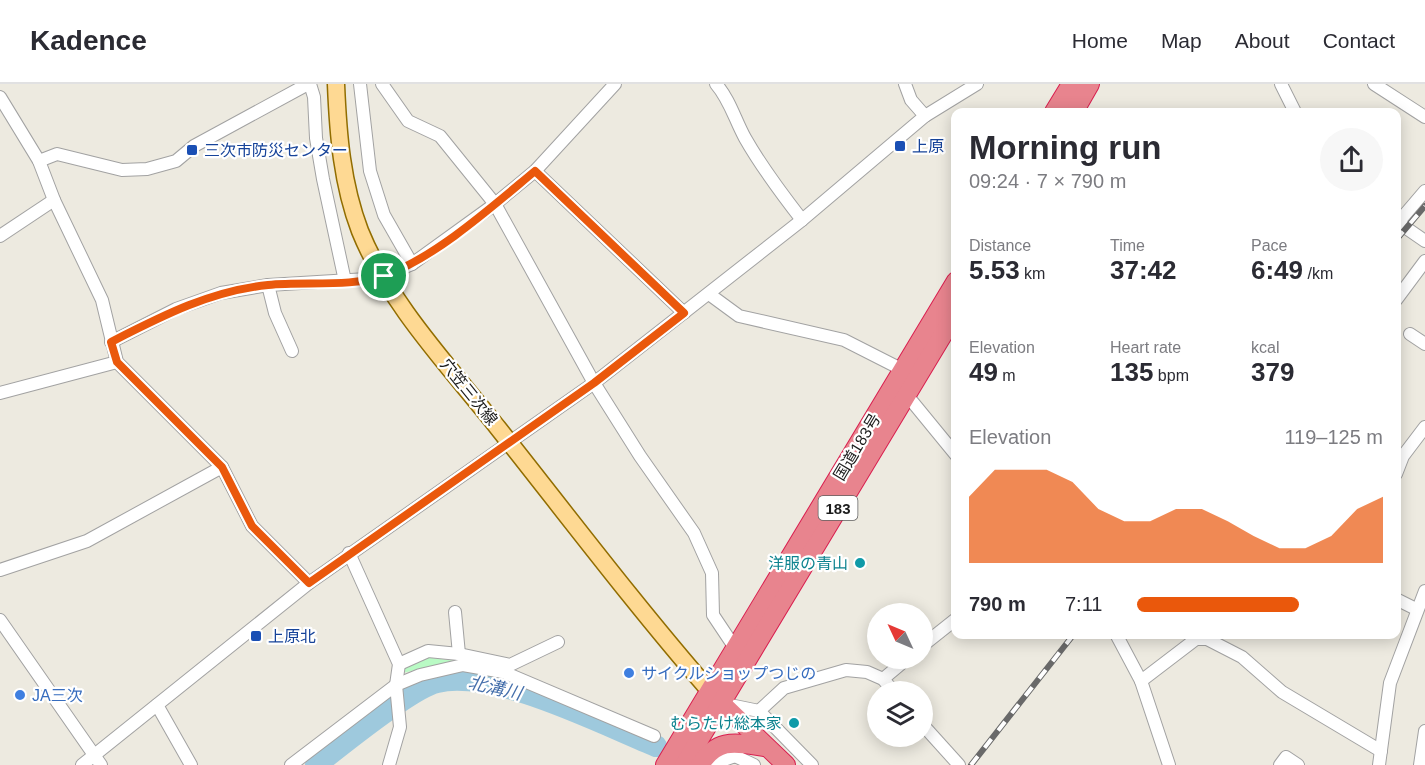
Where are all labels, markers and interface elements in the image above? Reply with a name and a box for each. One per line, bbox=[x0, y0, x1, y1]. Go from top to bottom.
text: Kadence bbox=[30, 25, 147, 56]
text: Home bbox=[1072, 29, 1128, 52]
text: Map bbox=[1161, 29, 1202, 52]
text: About bbox=[1235, 29, 1290, 52]
text: Contact bbox=[1323, 29, 1395, 52]
button: share bbox=[1320, 128, 1383, 191]
text: Morning run bbox=[969, 129, 1161, 166]
place label: 上原 bbox=[912, 138, 944, 155]
marker: 上原 bbox=[893, 139, 907, 153]
place label: 三次市防災センター bbox=[204, 142, 348, 159]
marker: 三次市防災センター bbox=[185, 143, 199, 157]
text: 09:24 · 7 × 790 m bbox=[969, 170, 1126, 192]
text: Distance bbox=[969, 237, 1031, 254]
text: Time bbox=[1110, 237, 1145, 254]
text: Pace bbox=[1251, 237, 1287, 254]
pin bbox=[358, 250, 409, 301]
text: 5.53 bbox=[969, 255, 1020, 285]
text: 37:42 bbox=[1110, 255, 1177, 285]
text: 6:49 bbox=[1251, 255, 1303, 285]
icon: arrive bbox=[367, 259, 400, 292]
text: km bbox=[1020, 265, 1045, 282]
text: /km bbox=[1303, 265, 1333, 282]
text: Elevation bbox=[969, 339, 1035, 356]
text: Heart rate bbox=[1110, 339, 1181, 356]
text: kcal bbox=[1251, 339, 1279, 356]
street label: 穴笠三次線 bbox=[437, 356, 501, 428]
text: 49 bbox=[969, 357, 998, 387]
text: 135 bbox=[1110, 357, 1153, 387]
text: 379 bbox=[1251, 357, 1294, 387]
text: m bbox=[998, 367, 1016, 384]
text: bpm bbox=[1153, 367, 1189, 384]
street label: 国道183号 bbox=[830, 411, 884, 483]
text: Elevation bbox=[969, 426, 1051, 448]
text: 119–125 m bbox=[1284, 426, 1383, 448]
road number: 183 bbox=[818, 496, 858, 520]
place label: 洋服の青山 bbox=[768, 555, 848, 572]
marker: 洋服の青山 bbox=[853, 556, 867, 570]
text: 790 m bbox=[969, 593, 1026, 615]
text: 7:11 bbox=[1065, 593, 1102, 615]
north arrow bbox=[867, 603, 933, 669]
map controls bbox=[867, 603, 933, 747]
place label: 上原北 bbox=[268, 628, 316, 645]
marker: 上原北 bbox=[249, 629, 263, 643]
place label: サイクルショップつじの bbox=[641, 665, 816, 682]
marker: サイクルショップつじの bbox=[622, 666, 636, 680]
water label: 北溝川 bbox=[466, 672, 526, 704]
button: layers bbox=[867, 681, 933, 747]
place label: JA三次 bbox=[32, 687, 83, 704]
marker: JA三次 bbox=[13, 688, 27, 702]
place label: むらたけ総本家 bbox=[670, 715, 782, 732]
marker: むらたけ総本家 bbox=[787, 716, 801, 730]

